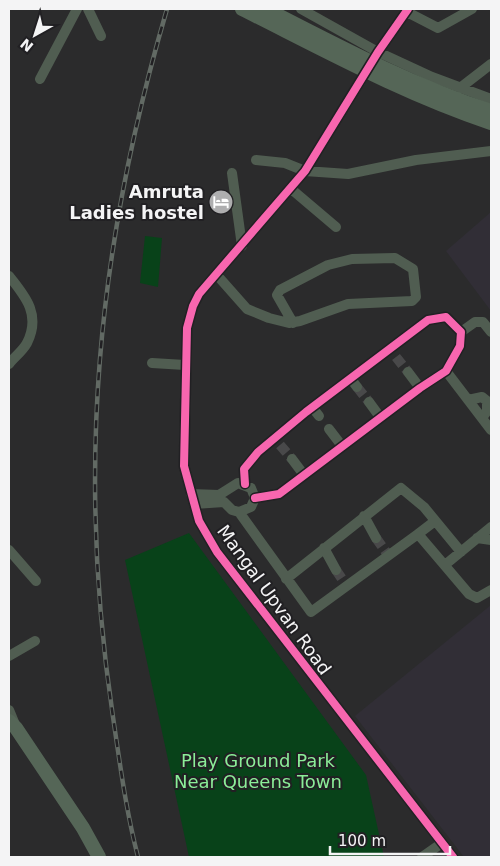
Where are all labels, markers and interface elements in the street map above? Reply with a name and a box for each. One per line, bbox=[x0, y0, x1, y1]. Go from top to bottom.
north arrow bbox=[10, 10, 60, 60]
text: N bbox=[17, 35, 36, 55]
place label: Amruta Ladies hostel bbox=[69, 181, 204, 223]
hotel icon: Amruta Ladies hostel bbox=[208, 189, 234, 215]
street label: Mangal Upvan Road bbox=[213, 521, 336, 679]
park label: Play Ground Park Near Queens Town bbox=[174, 750, 342, 792]
scale bar bbox=[330, 824, 450, 856]
text: 100 m bbox=[338, 832, 386, 850]

